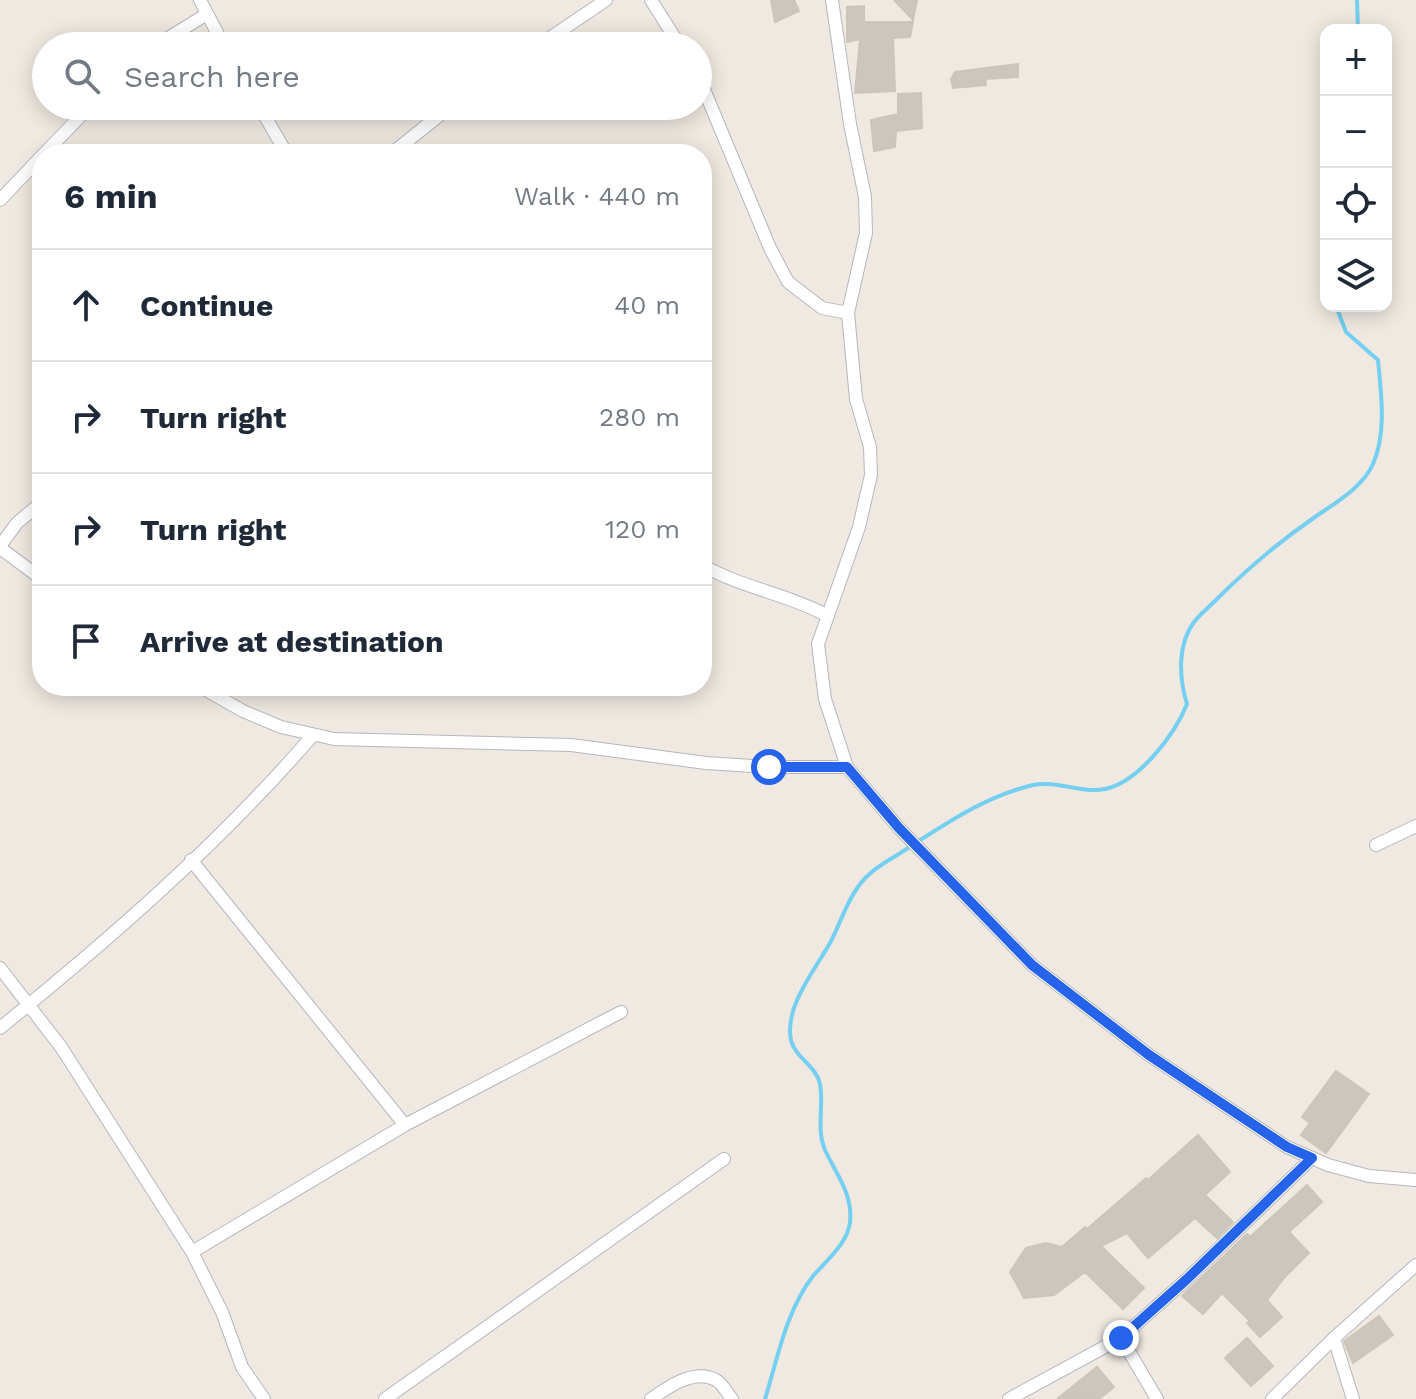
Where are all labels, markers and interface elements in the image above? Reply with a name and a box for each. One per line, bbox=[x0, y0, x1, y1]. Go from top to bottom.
map controls bbox=[1320, 24, 1392, 312]
button: + bbox=[1320, 24, 1392, 96]
search box bbox=[32, 32, 712, 120]
icon: search bbox=[60, 54, 104, 98]
text: Search here bbox=[124, 59, 300, 94]
button: − bbox=[1320, 96, 1392, 168]
button: locate bbox=[1320, 168, 1392, 240]
text: 6 min bbox=[64, 176, 158, 216]
text: Walk · 440 m bbox=[514, 181, 680, 211]
button: layers bbox=[1320, 240, 1392, 312]
icon: ahead bbox=[64, 283, 108, 327]
text: Continue bbox=[140, 288, 273, 323]
text: 40 m bbox=[614, 290, 680, 320]
icon: right bbox=[64, 395, 108, 439]
text: Turn right bbox=[140, 400, 286, 435]
text: 280 m bbox=[599, 402, 680, 432]
icon: right bbox=[64, 507, 108, 551]
text: Turn right bbox=[140, 512, 286, 547]
text: 120 m bbox=[605, 514, 680, 544]
icon: arrive bbox=[64, 619, 108, 663]
text: Arrive at destination bbox=[140, 624, 444, 659]
route start bbox=[751, 749, 787, 785]
route end bbox=[1103, 1320, 1139, 1356]

